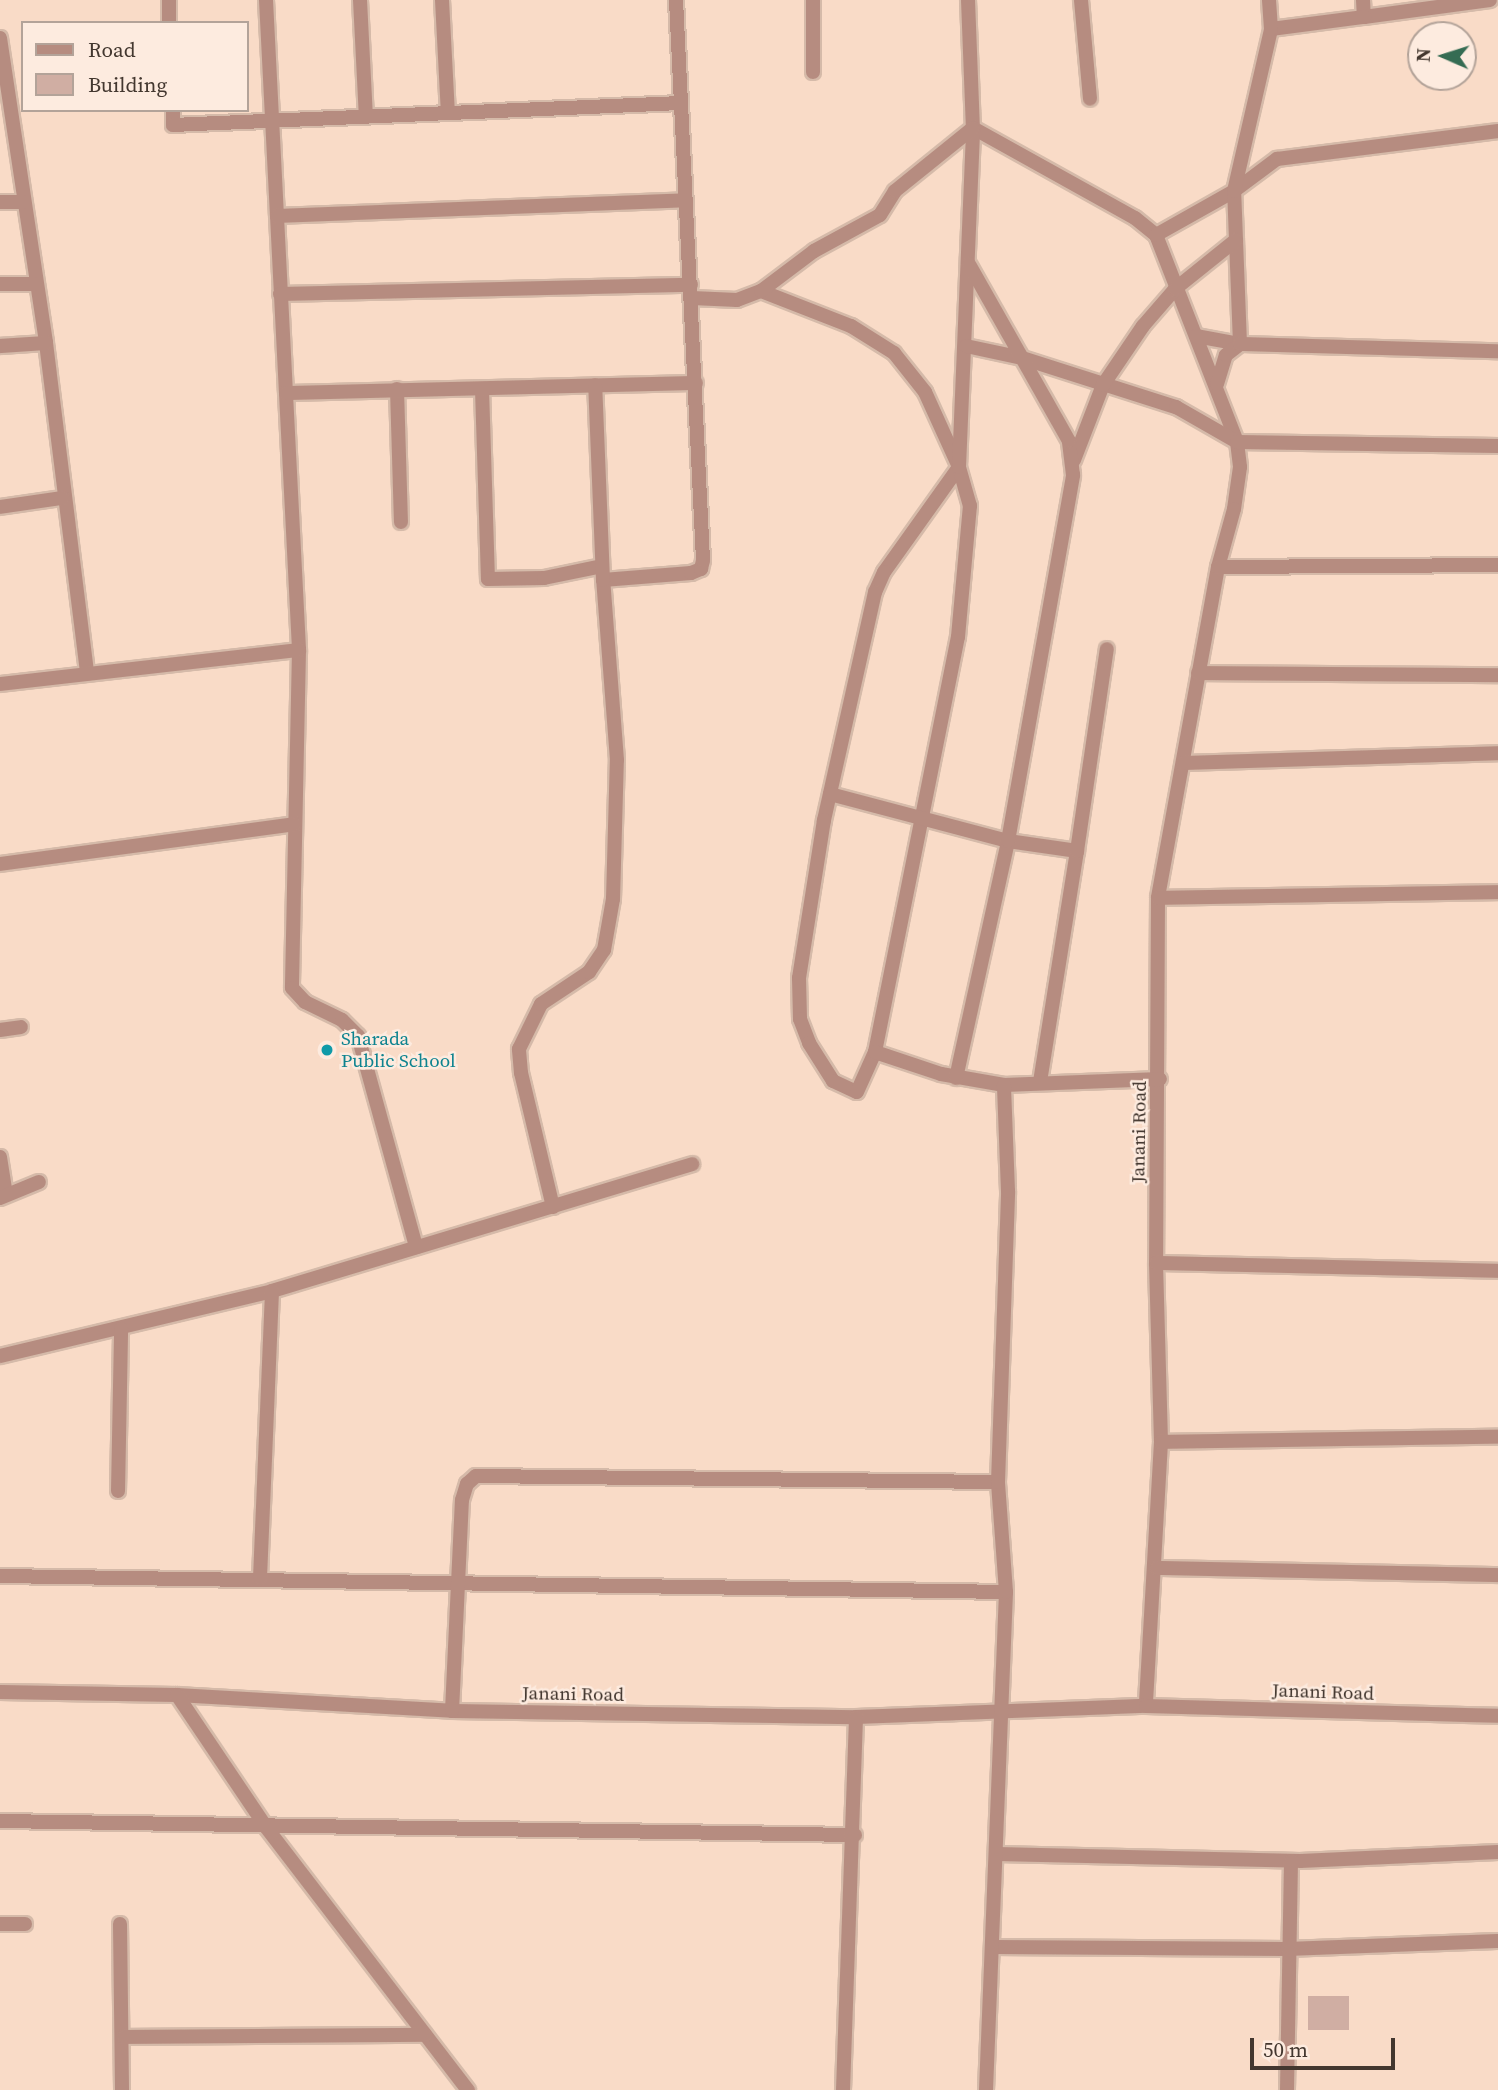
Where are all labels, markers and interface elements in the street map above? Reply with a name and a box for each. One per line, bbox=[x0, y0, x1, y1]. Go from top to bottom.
legend bbox=[21, 21, 248, 112]
north arrow bbox=[1407, 21, 1477, 91]
text: Road bbox=[88, 35, 136, 64]
text: N bbox=[1410, 47, 1436, 63]
text: Building bbox=[88, 70, 167, 99]
place label: Sharada Public School bbox=[341, 1028, 456, 1072]
marker: Sharada Public School bbox=[319, 1042, 335, 1058]
street label: Janani Road bbox=[1127, 1081, 1151, 1183]
street label: Janani Road bbox=[1272, 1679, 1374, 1705]
street label: Janani Road bbox=[522, 1682, 624, 1706]
scale bar bbox=[1253, 2024, 1398, 2068]
text: 50 m bbox=[1263, 2035, 1308, 2064]

